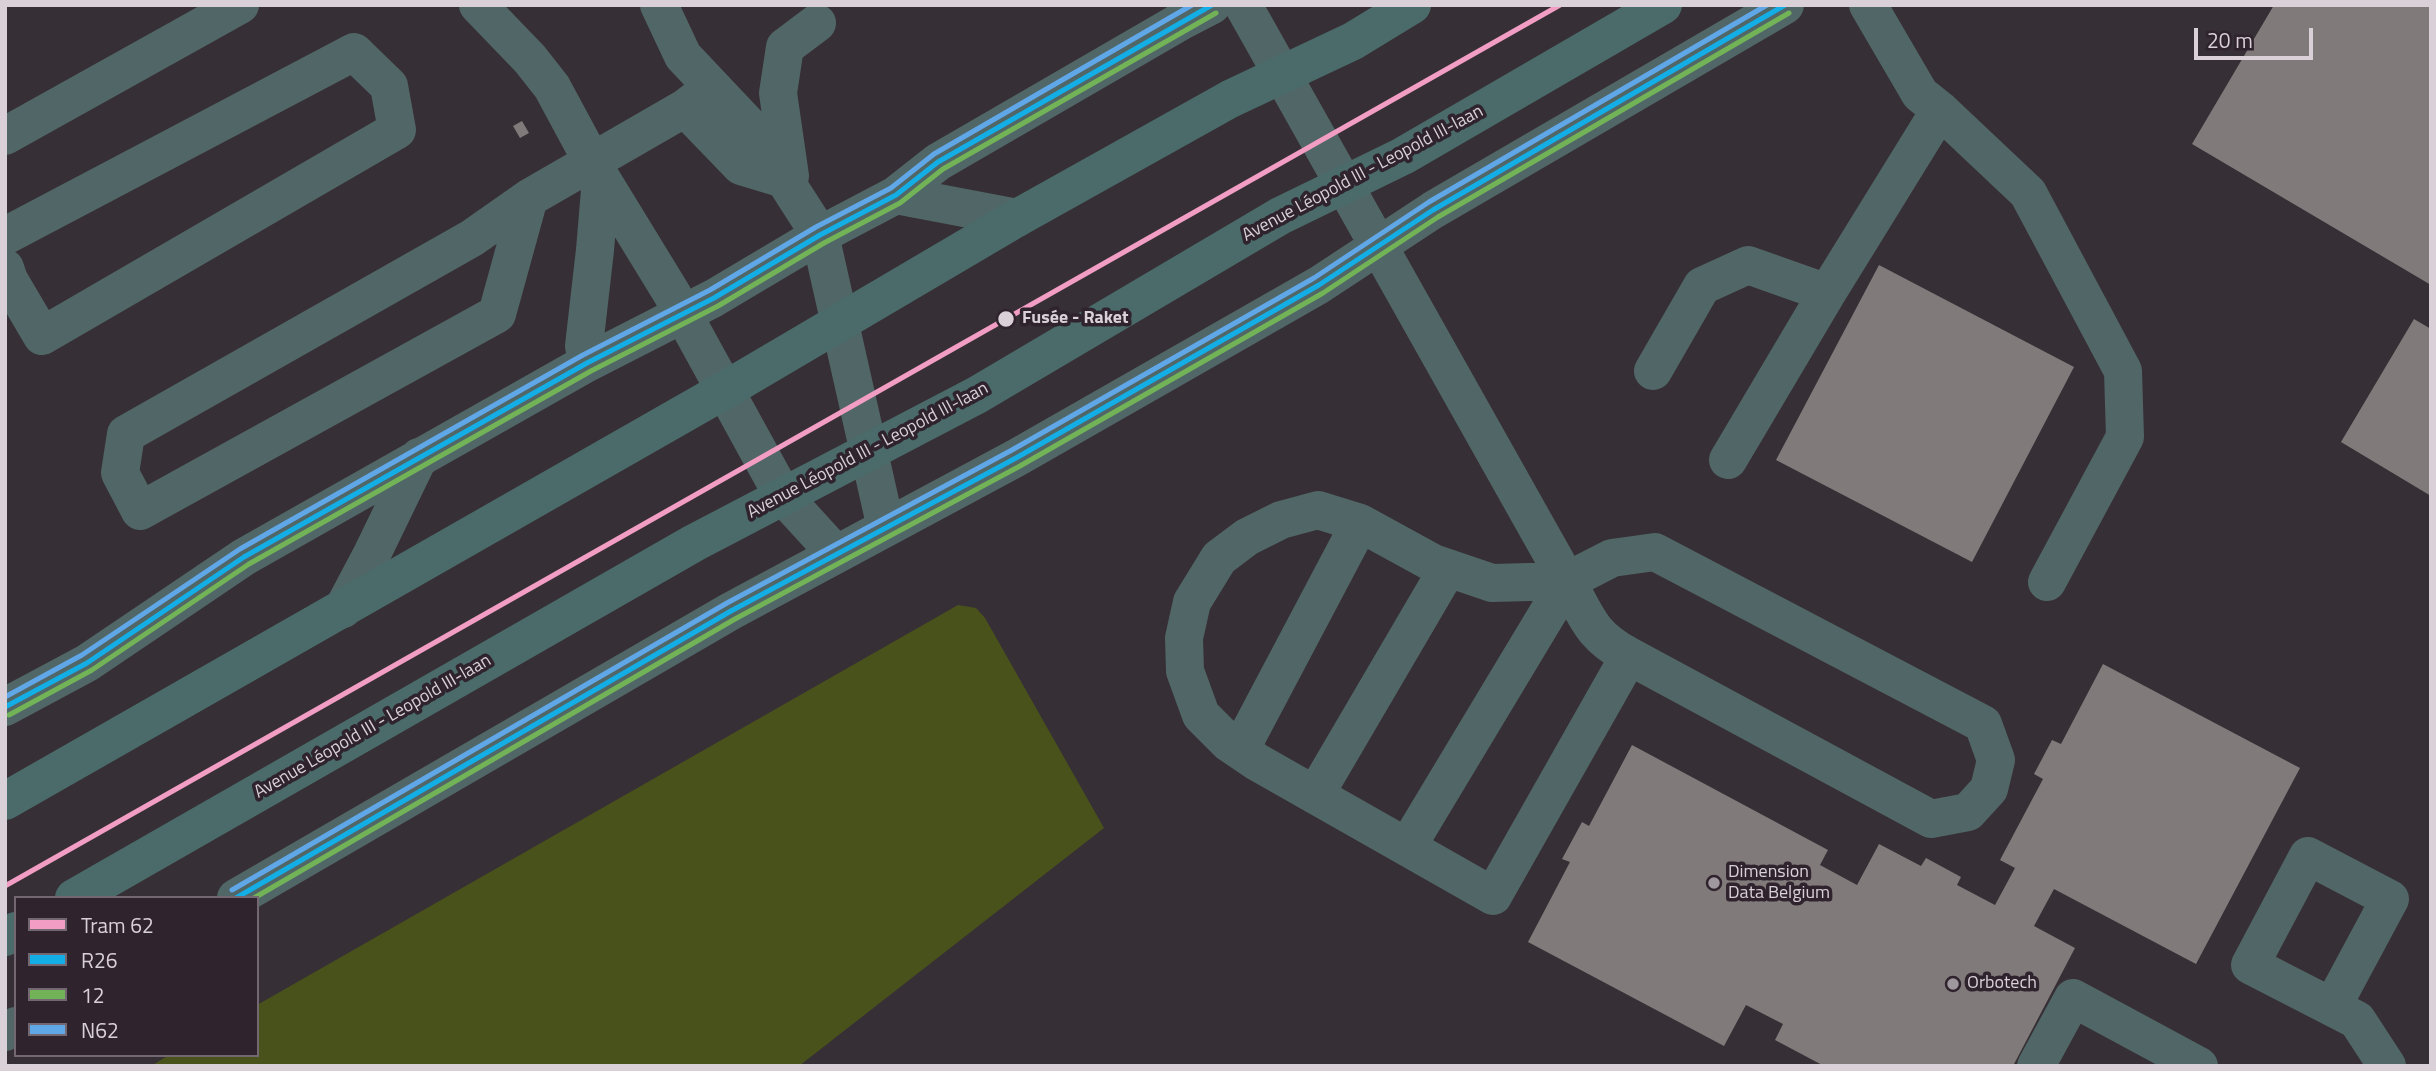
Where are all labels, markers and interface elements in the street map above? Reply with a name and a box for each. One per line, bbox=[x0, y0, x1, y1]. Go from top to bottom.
scale bar bbox=[2198, 14, 2317, 58]
text: 20 m bbox=[2207, 24, 2253, 56]
street label: Avenue Léopold III - Leopold III-laan bbox=[1239, 101, 1487, 247]
place label: Fusée - Raket bbox=[1022, 308, 1129, 330]
marker: Fusée - Raket bbox=[996, 309, 1016, 329]
street label: Avenue Léopold III - Leopold III-laan bbox=[744, 378, 992, 524]
street label: Avenue Léopold III - Leopold III-laan bbox=[251, 650, 495, 804]
place label: Dimension Data Belgium bbox=[1728, 862, 1830, 904]
marker: Dimension Data Belgium bbox=[1706, 875, 1722, 891]
legend bbox=[14, 896, 259, 1057]
text: Tram 62 bbox=[81, 909, 154, 941]
text: R26 bbox=[81, 944, 117, 976]
place label: Orbotech bbox=[1967, 973, 2037, 995]
marker: Orbotech bbox=[1945, 976, 1961, 992]
text: 12 bbox=[81, 979, 105, 1011]
text: N62 bbox=[81, 1014, 119, 1046]

